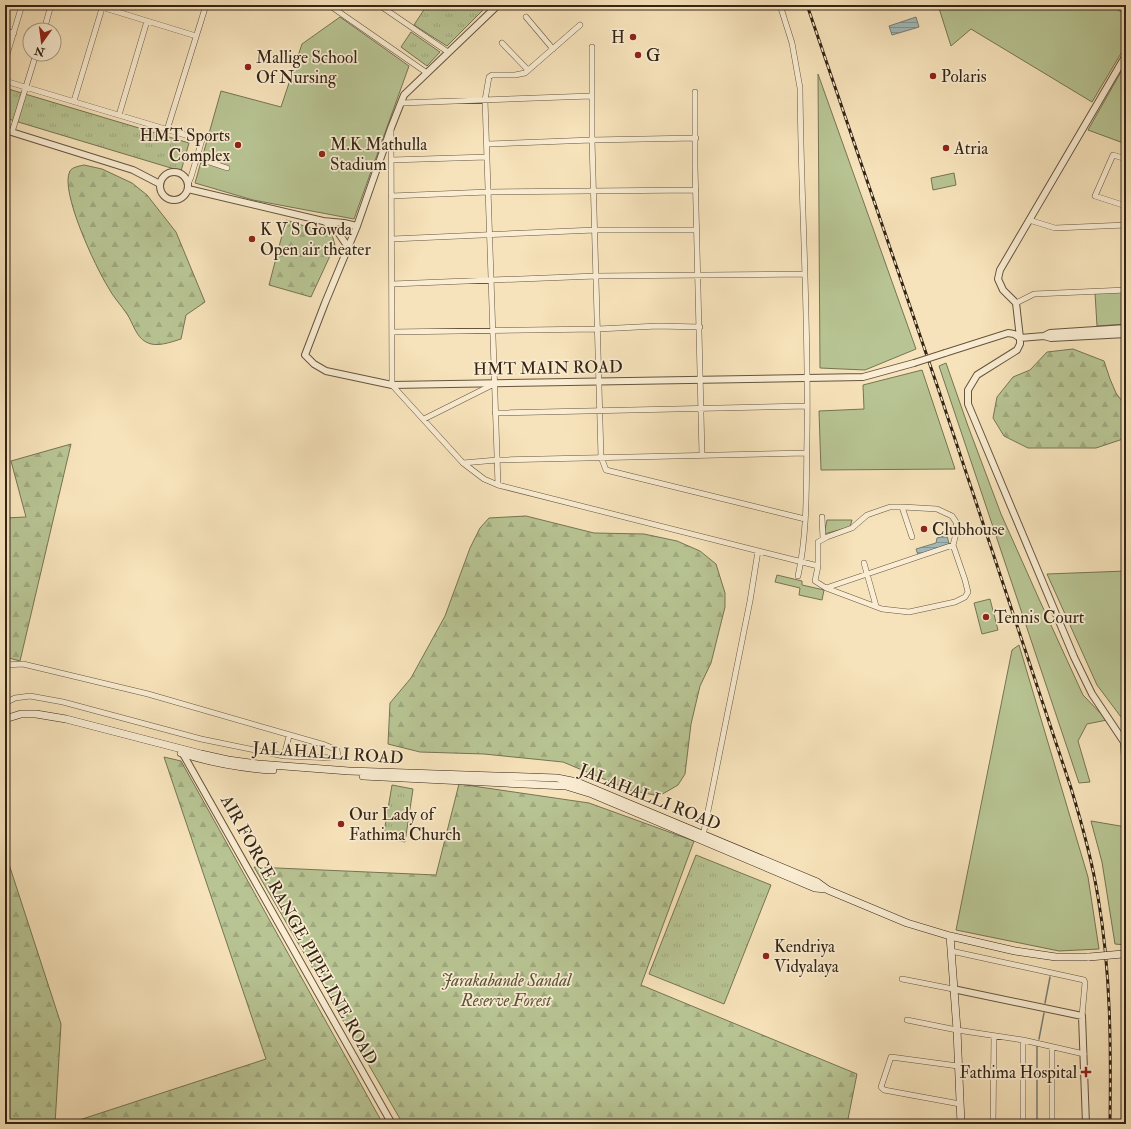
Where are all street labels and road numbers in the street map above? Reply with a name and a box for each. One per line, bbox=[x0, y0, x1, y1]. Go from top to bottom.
street label: HMT MAIN ROAD bbox=[473, 356, 623, 380]
street label: JALAHALLI ROAD bbox=[251, 737, 404, 770]
street label: JALAHALLI ROAD bbox=[575, 759, 724, 836]
street label: AIR FORCE RANGE PIPELINE ROAD bbox=[215, 791, 382, 1069]

